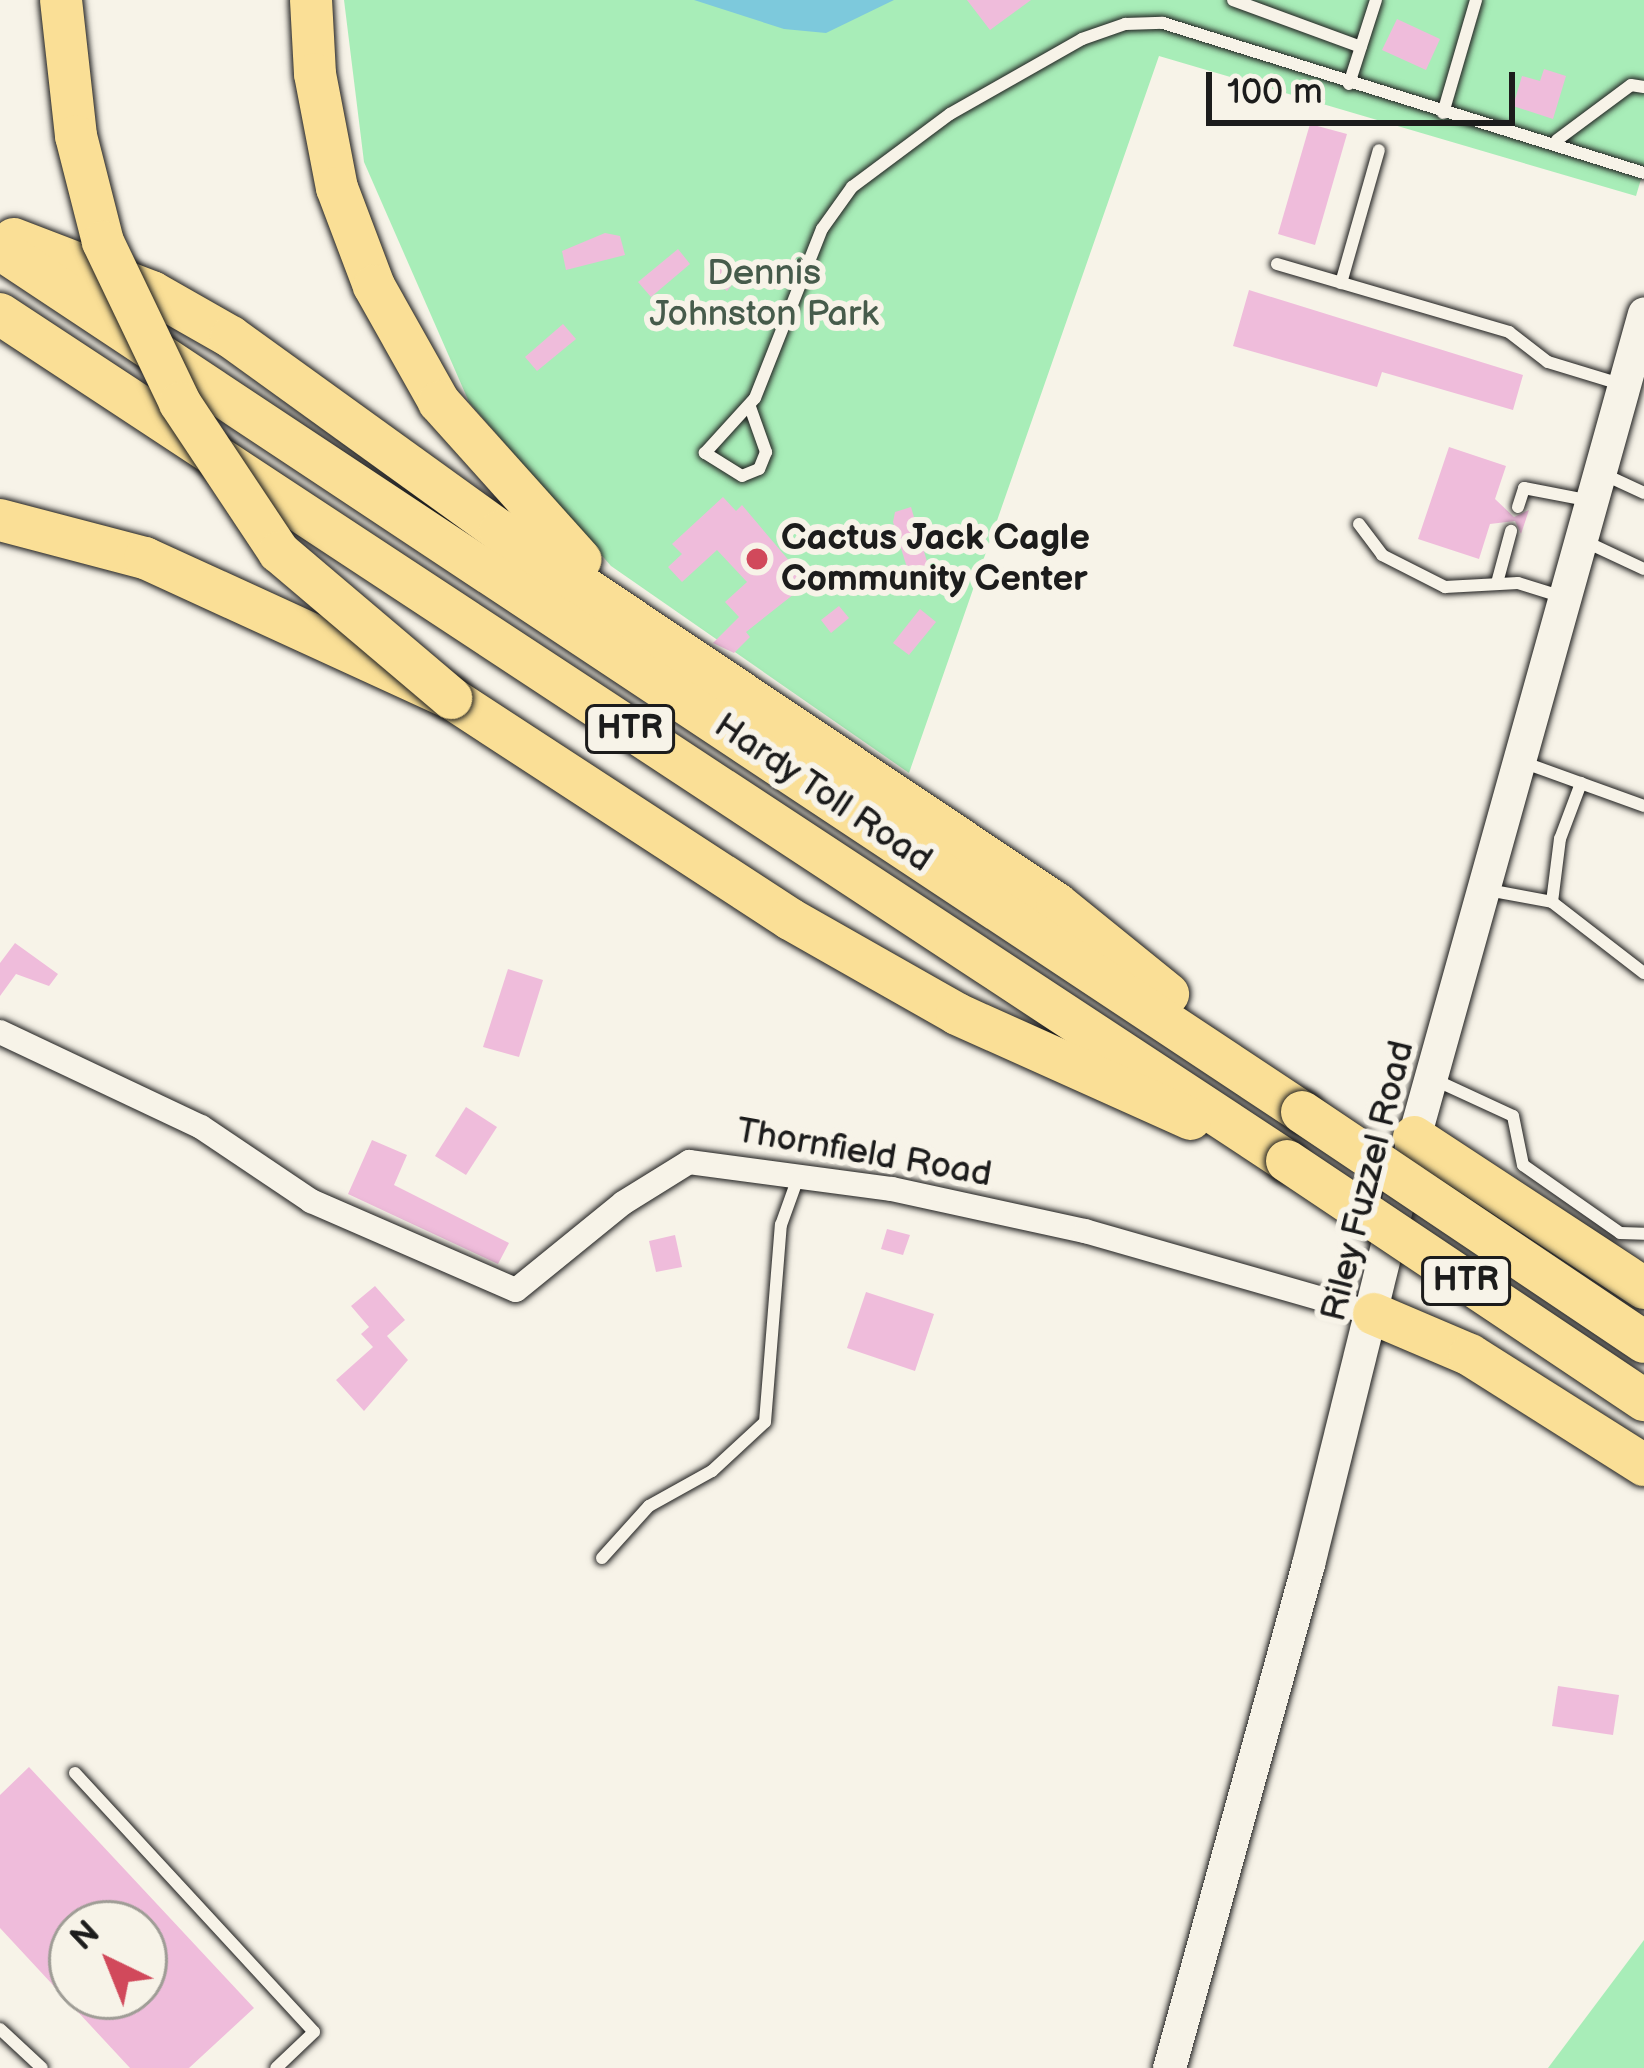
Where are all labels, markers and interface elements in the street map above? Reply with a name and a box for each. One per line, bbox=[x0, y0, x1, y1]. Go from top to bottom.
scale bar bbox=[1212, 48, 1521, 122]
text: 100 m bbox=[1227, 71, 1323, 114]
park label: Dennis Johnston Park bbox=[649, 251, 879, 336]
place label: Cactus Jack Cagle Community Center bbox=[781, 516, 1090, 601]
marker: Cactus Jack Cagle Community Center bbox=[744, 546, 770, 572]
road number: HTR bbox=[585, 702, 675, 756]
street label: Hardy Toll Road bbox=[705, 703, 941, 883]
street label: Riley Fuzzel Road bbox=[1312, 1035, 1424, 1327]
street label: Thornfield Road bbox=[733, 1109, 995, 1197]
road number: HTR bbox=[1421, 1254, 1511, 1308]
north arrow bbox=[48, 1900, 168, 2020]
text: N bbox=[63, 1913, 108, 1959]

